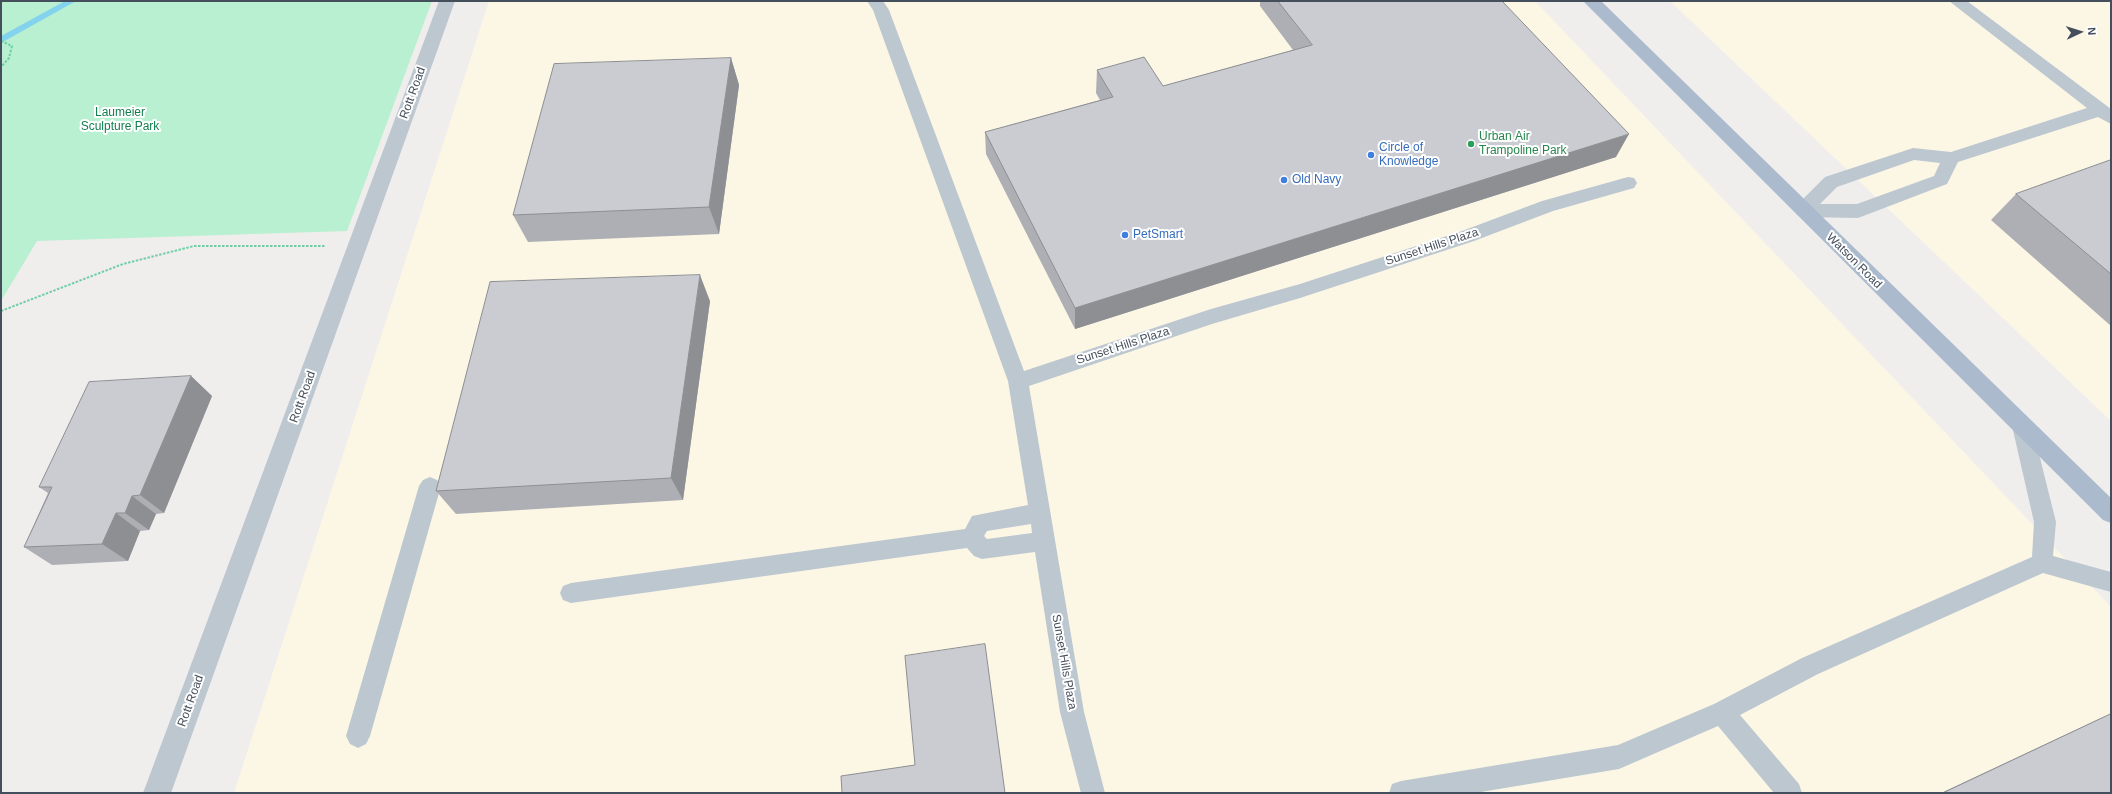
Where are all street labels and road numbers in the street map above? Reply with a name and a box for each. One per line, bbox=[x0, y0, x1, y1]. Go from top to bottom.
street label: Rott Road bbox=[397, 65, 429, 121]
street label: Sunset Hills Plaza bbox=[1384, 225, 1480, 269]
street label: Watson Road bbox=[1823, 230, 1885, 292]
street label: Sunset Hills Plaza bbox=[1075, 324, 1171, 368]
street label: Rott Road bbox=[287, 369, 319, 425]
street label: Sunset Hills Plaza bbox=[1049, 613, 1079, 711]
street label: Rott Road bbox=[175, 673, 207, 729]

